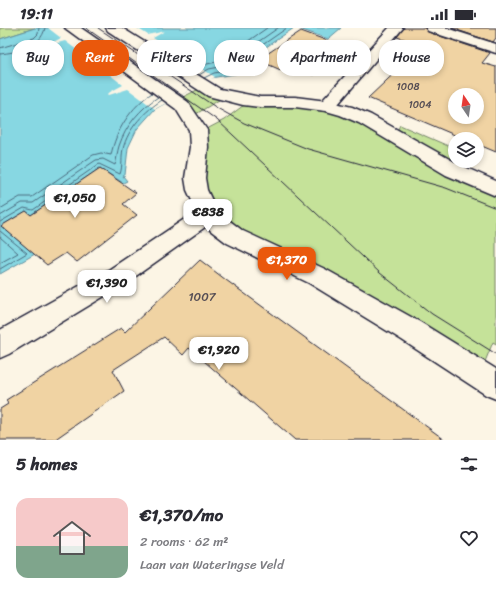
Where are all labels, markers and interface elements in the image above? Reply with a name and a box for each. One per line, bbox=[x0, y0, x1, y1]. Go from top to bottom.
text: 19:11 bbox=[20, 1, 53, 27]
chip: Buy bbox=[12, 40, 64, 76]
chip: Rent bbox=[72, 40, 129, 76]
chip: Filters bbox=[137, 40, 206, 76]
chip: New bbox=[214, 40, 269, 76]
chip: Apartment bbox=[277, 40, 371, 76]
chip: House bbox=[379, 40, 444, 76]
house number: 1008 bbox=[397, 78, 419, 96]
north arrow bbox=[448, 88, 484, 124]
map controls bbox=[448, 88, 484, 168]
house number: 1004 bbox=[408, 96, 432, 114]
button: layers bbox=[448, 132, 484, 168]
pin: €1,050 bbox=[42, 185, 108, 219]
text: €1,050 bbox=[54, 186, 96, 209]
pin: €838 bbox=[184, 199, 232, 233]
text: €838 bbox=[192, 200, 224, 223]
pin: €1,370 bbox=[254, 247, 320, 281]
text: €1,370 bbox=[267, 248, 307, 271]
pin: €1,390 bbox=[74, 270, 140, 304]
text: €1,390 bbox=[86, 271, 128, 294]
house number: 1007 bbox=[188, 286, 217, 308]
pin: €1,920 bbox=[186, 337, 252, 371]
text: €1,920 bbox=[198, 338, 240, 361]
text: 5 homes bbox=[16, 449, 77, 479]
icon: filters bbox=[458, 453, 480, 475]
text: €1,370/mo bbox=[140, 500, 223, 530]
icon: home bbox=[48, 514, 96, 562]
icon: heart bbox=[458, 527, 480, 549]
text: 2 rooms · 62 m² bbox=[140, 530, 228, 553]
text: Laan van Wateringse Veld bbox=[140, 553, 284, 576]

